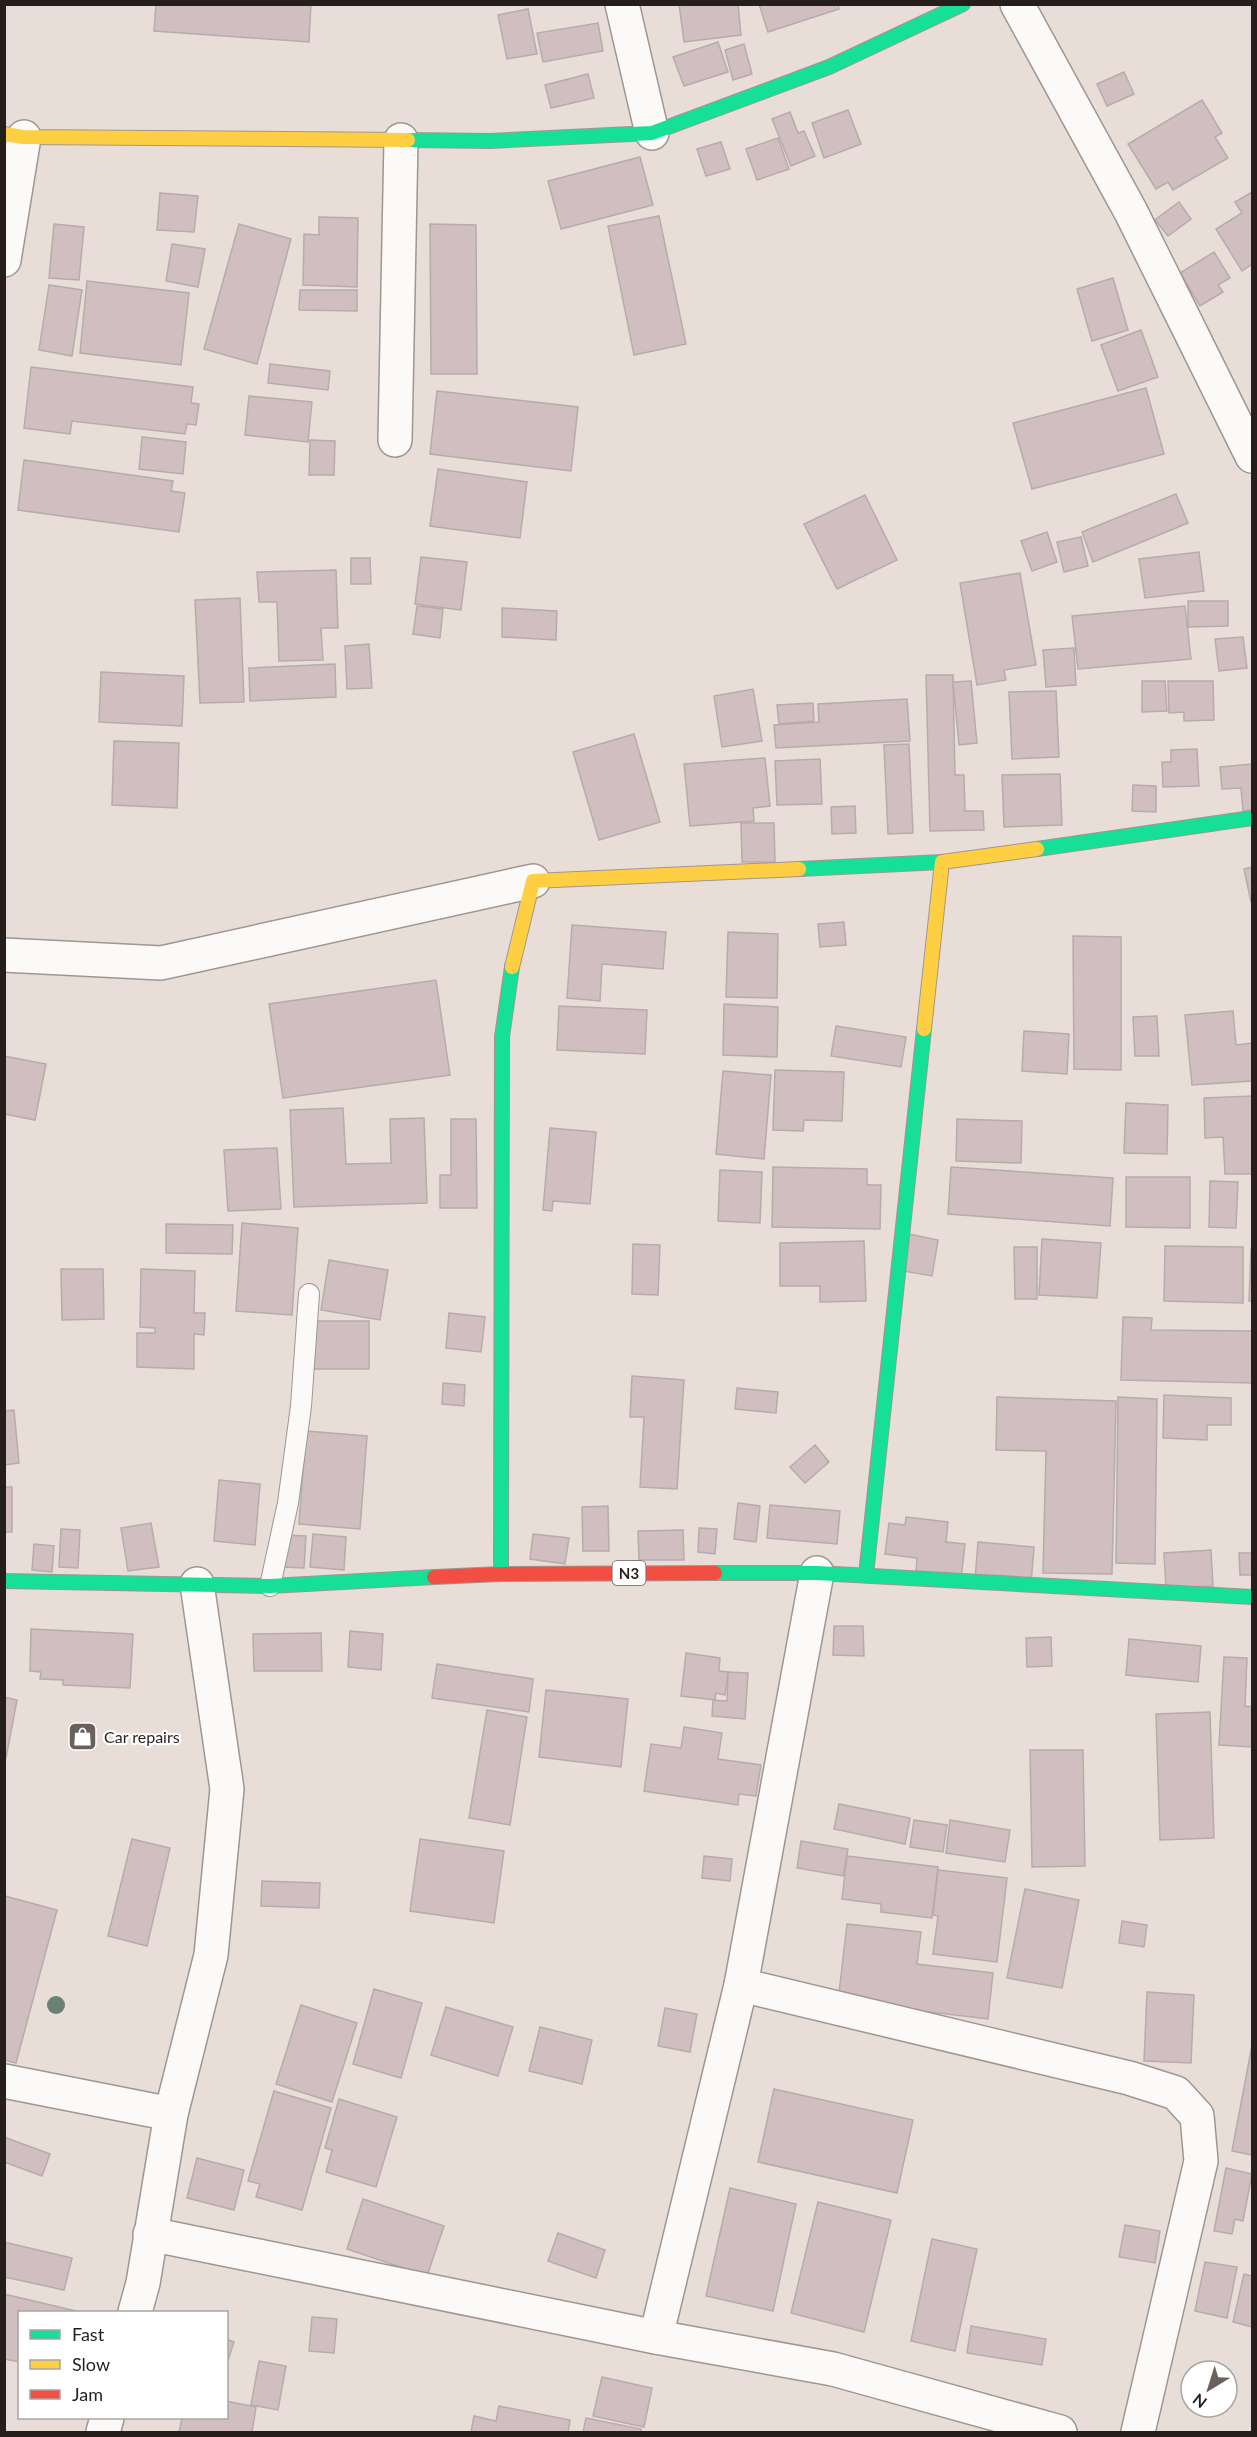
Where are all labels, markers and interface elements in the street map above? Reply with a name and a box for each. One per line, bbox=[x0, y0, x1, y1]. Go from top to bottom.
road number: N3 bbox=[612, 1561, 646, 1585]
shop icon: Car repairs bbox=[67, 1720, 99, 1752]
place label: Car repairs bbox=[104, 1727, 180, 1746]
legend bbox=[18, 2311, 228, 2419]
text: Fast bbox=[72, 2323, 105, 2345]
text: Slow bbox=[72, 2353, 110, 2375]
north arrow bbox=[1179, 2359, 1239, 2419]
text: Jam bbox=[72, 2383, 103, 2405]
text: N bbox=[1189, 2390, 1210, 2412]

